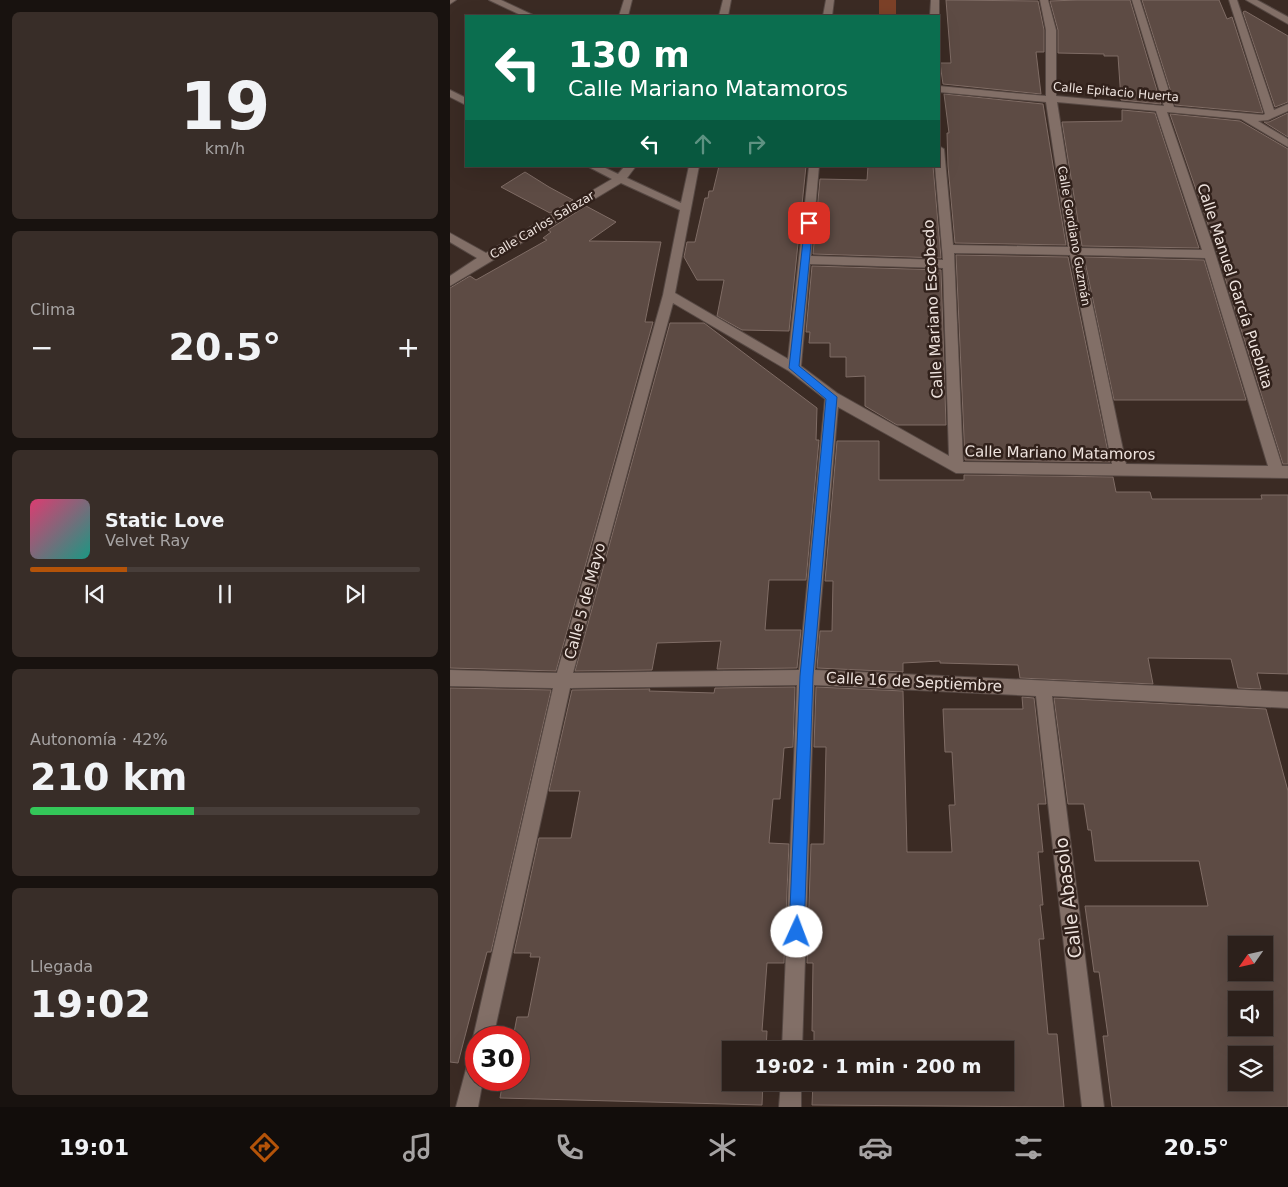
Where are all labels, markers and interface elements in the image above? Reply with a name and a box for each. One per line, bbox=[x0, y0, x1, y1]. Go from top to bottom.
icon: left bbox=[485, 35, 550, 100]
text: 130 m bbox=[568, 35, 690, 75]
text: 19 bbox=[180, 69, 270, 144]
text: Calle Mariano Matamoros bbox=[568, 76, 848, 101]
street label: Calle Epitacio Huerta bbox=[1052, 80, 1180, 104]
icon: left bbox=[636, 130, 664, 158]
icon: ahead bbox=[689, 130, 717, 158]
icon: right bbox=[742, 130, 770, 158]
text: km/h bbox=[205, 139, 245, 158]
street label: Calle Gordiano Guzmán bbox=[1055, 165, 1093, 307]
street label: Calle Manuel García Pueblita bbox=[1193, 181, 1277, 391]
street label: Calle Carlos Salazar bbox=[487, 188, 597, 262]
pin bbox=[788, 202, 830, 244]
icon: arrive bbox=[795, 209, 823, 237]
street label: Calle Mariano Escobedo bbox=[919, 219, 947, 399]
text: Clima bbox=[30, 300, 75, 319]
text: 20.5° bbox=[169, 325, 281, 369]
text: − bbox=[30, 331, 53, 364]
text: + bbox=[397, 331, 420, 364]
street label: Calle Mariano Matamoros bbox=[964, 442, 1156, 464]
text: Static Love bbox=[105, 509, 225, 531]
text: Velvet Ray bbox=[105, 531, 190, 550]
street label: Calle 5 de Mayo bbox=[561, 541, 609, 661]
icon: previous bbox=[81, 580, 109, 608]
icon: pause bbox=[211, 580, 239, 608]
icon: next bbox=[341, 580, 369, 608]
street label: Calle 16 de Septiembre bbox=[826, 668, 1002, 696]
text: Autonomía · 42% bbox=[30, 730, 168, 749]
text: 210 km bbox=[30, 755, 187, 799]
street label: Calle Abasolo bbox=[1050, 836, 1086, 960]
position arrow bbox=[770, 905, 822, 957]
north arrow bbox=[1228, 936, 1272, 981]
map controls bbox=[1228, 936, 1273, 1091]
text: Llegada bbox=[30, 957, 93, 976]
text: 19:02 bbox=[30, 982, 151, 1026]
button: sound bbox=[1228, 991, 1273, 1036]
speed limit sign: 30 bbox=[465, 1026, 530, 1091]
button: layers bbox=[1228, 1046, 1273, 1091]
text: 19:02 · 1 min · 200 m bbox=[754, 1055, 982, 1077]
icon: directions bbox=[247, 1130, 282, 1165]
icon: music bbox=[400, 1130, 435, 1165]
icon: phone bbox=[552, 1130, 587, 1165]
icon: climate bbox=[705, 1130, 740, 1165]
icon: car bbox=[858, 1130, 893, 1165]
icon: filters bbox=[1011, 1130, 1046, 1165]
text: 19:01 bbox=[59, 1135, 129, 1160]
text: 20.5° bbox=[1164, 1135, 1229, 1160]

